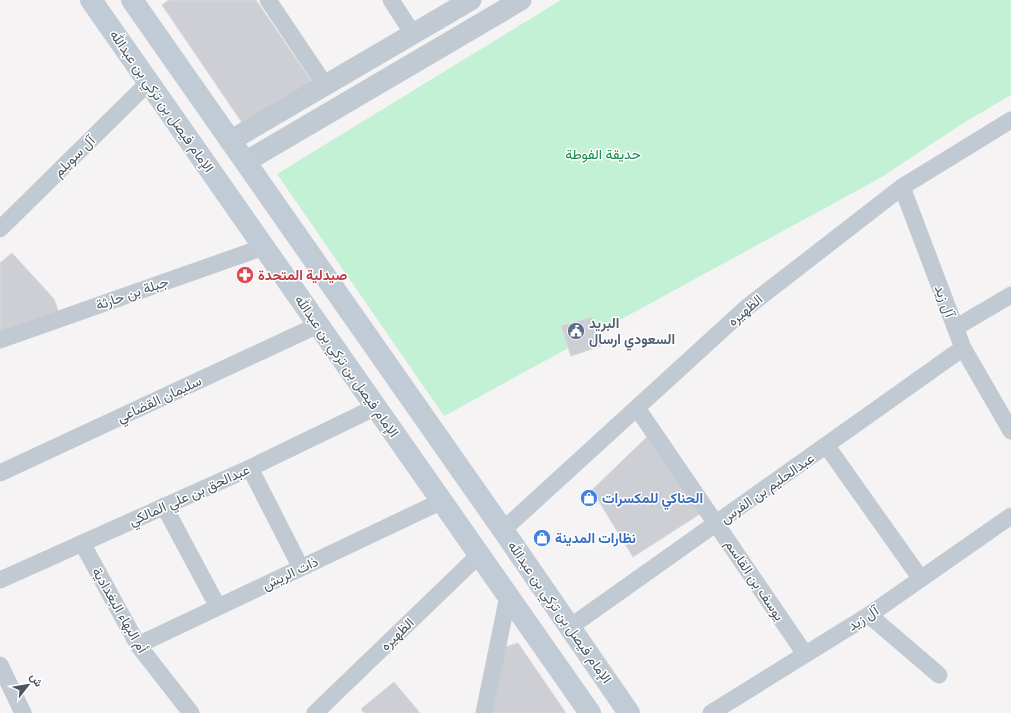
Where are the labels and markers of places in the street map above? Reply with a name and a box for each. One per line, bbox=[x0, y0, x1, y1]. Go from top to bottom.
pharmacy icon: صيدلية المتحدة bbox=[235, 265, 255, 285]
place label: صيدلية المتحدة bbox=[258, 267, 347, 284]
place label: البريد السعودي ارسال bbox=[589, 315, 675, 351]
public building icon: البريد السعودي ارسال bbox=[566, 321, 586, 341]
shop icon: الحناكي للمكسرات bbox=[579, 488, 599, 508]
place label: الحناكي للمكسرات bbox=[602, 490, 703, 510]
shop icon: نظارات المدينة bbox=[532, 528, 552, 548]
place label: نظارات المدينة bbox=[555, 530, 636, 547]

